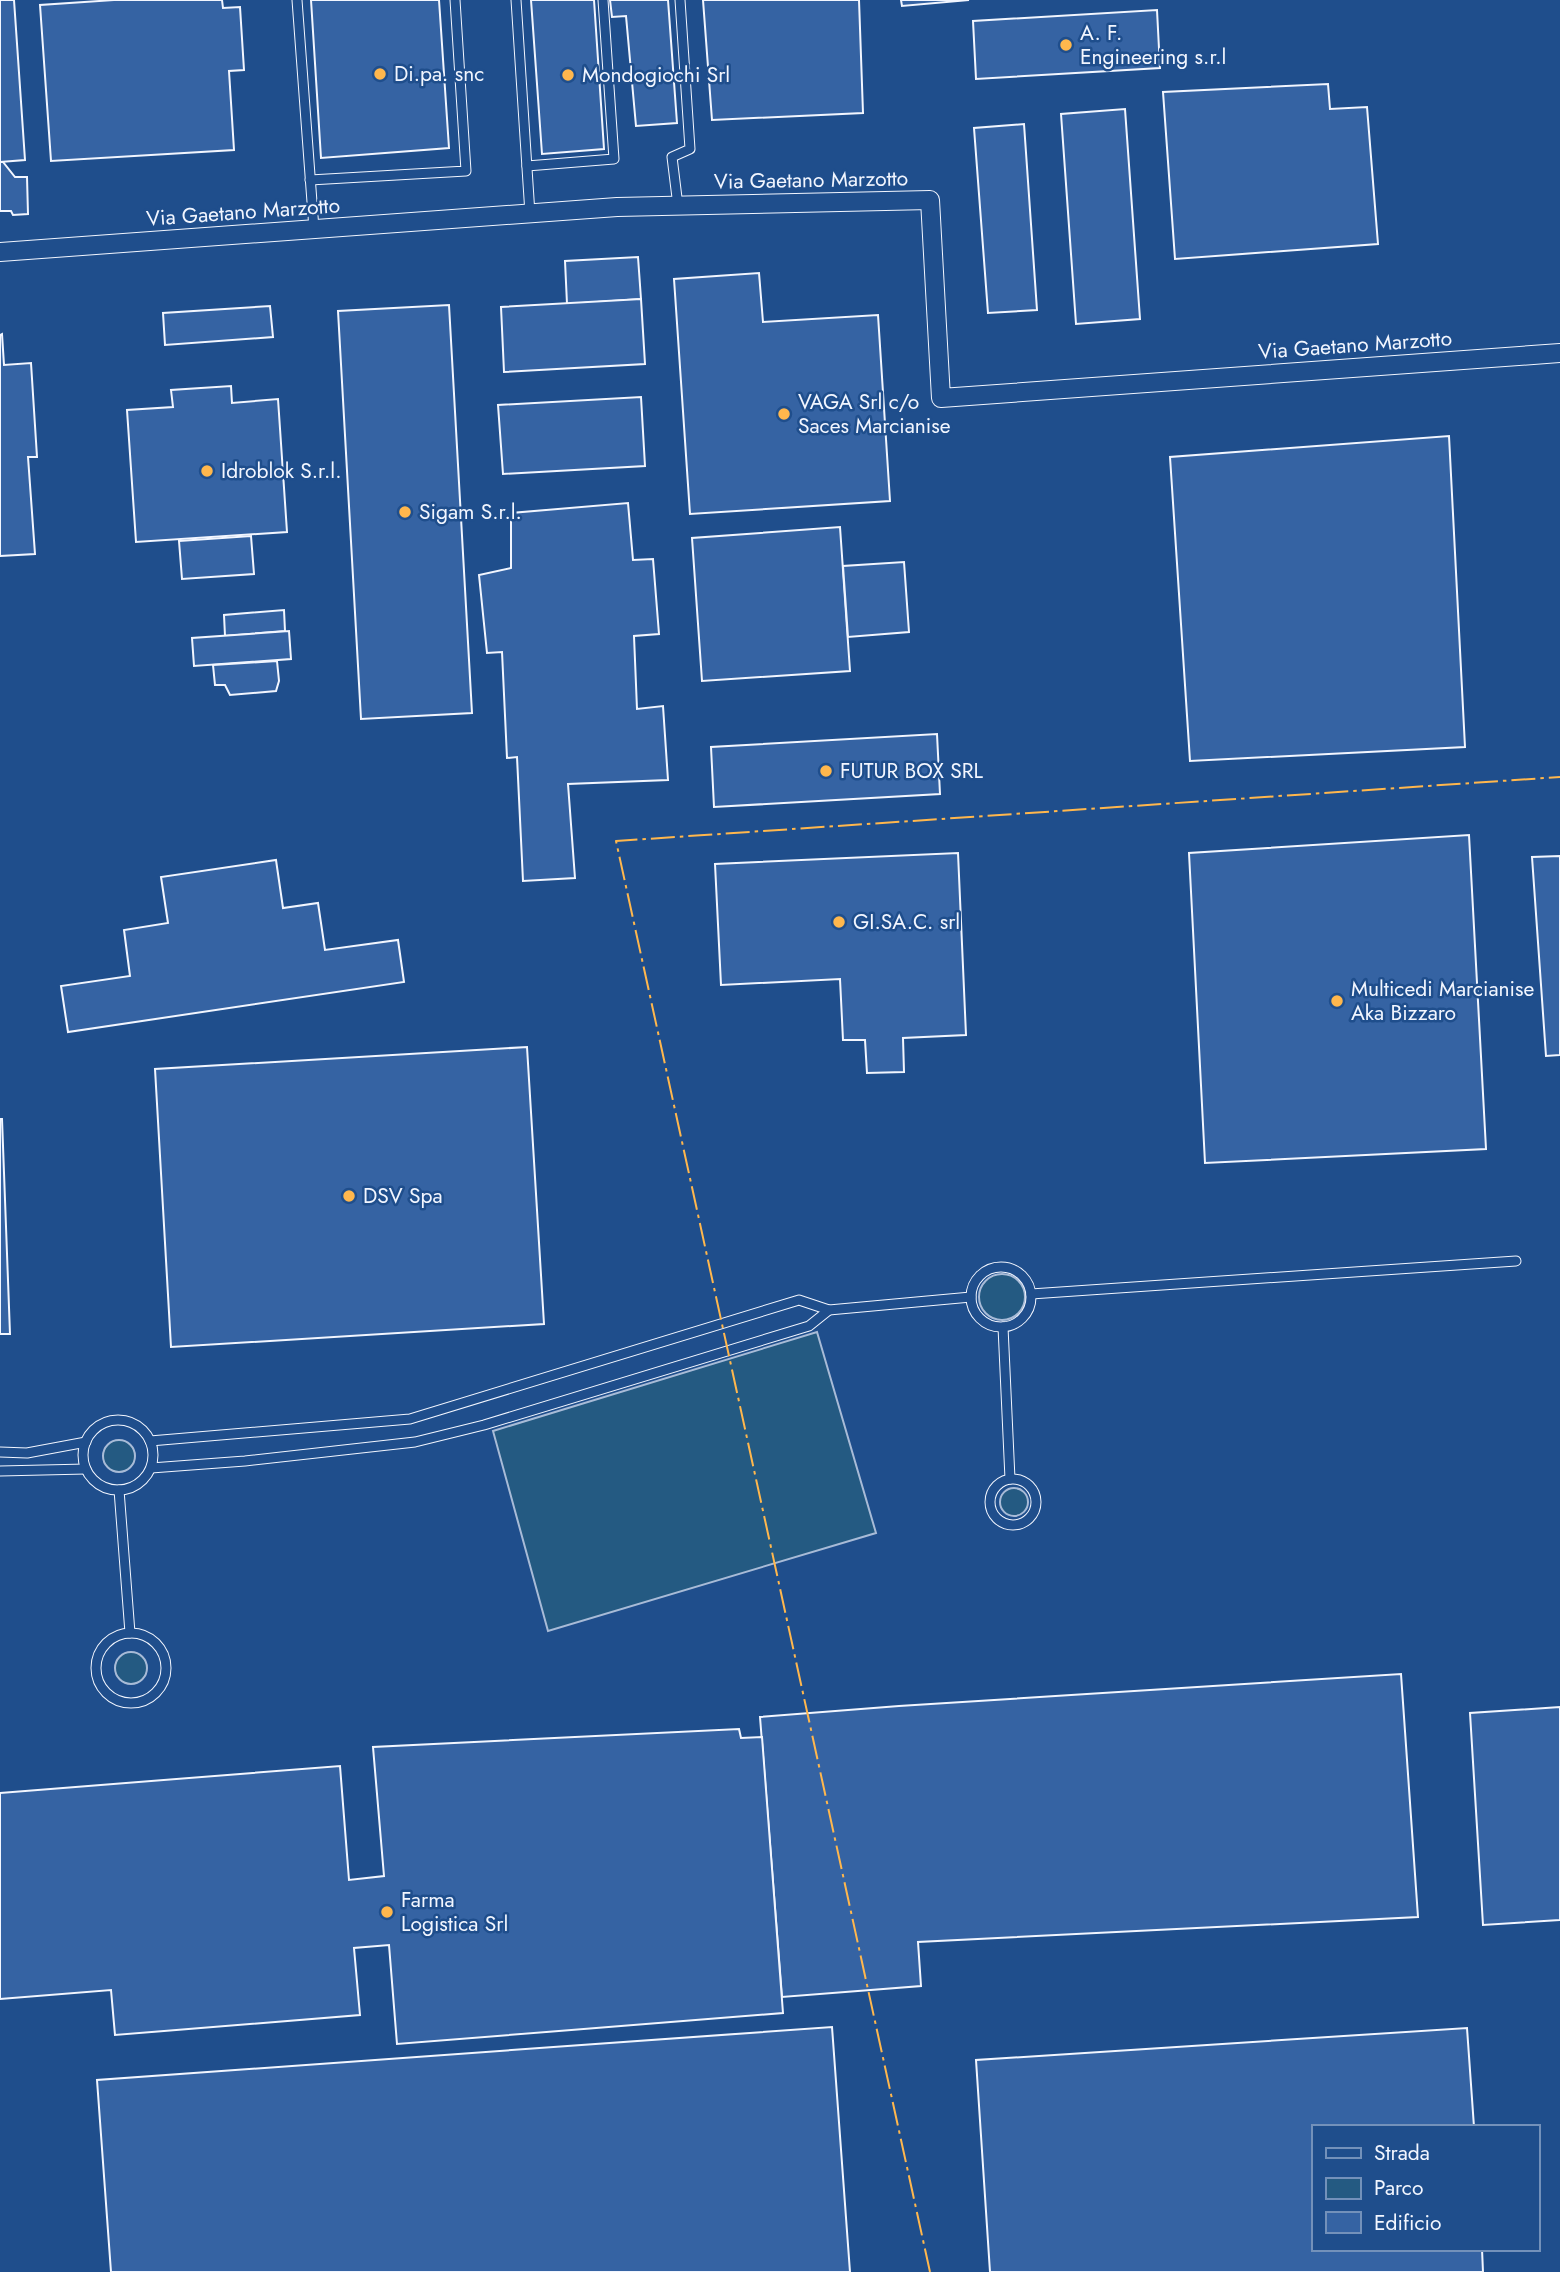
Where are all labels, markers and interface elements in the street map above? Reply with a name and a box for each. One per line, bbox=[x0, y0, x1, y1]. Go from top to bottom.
place label: A. F. Engineering s.r.l bbox=[1080, 18, 1226, 72]
marker: A. F. Engineering s.r.l bbox=[1058, 37, 1074, 53]
place label: Di.pa. snc bbox=[394, 59, 484, 89]
place label: Mondogiochi Srl bbox=[582, 60, 730, 90]
marker: Di.pa. snc bbox=[372, 66, 388, 82]
marker: Mondogiochi Srl bbox=[560, 67, 576, 83]
street label: Via Gaetano Marzotto bbox=[714, 163, 908, 197]
street label: Via Gaetano Marzotto bbox=[145, 190, 341, 234]
street label: Via Gaetano Marzotto bbox=[1257, 323, 1453, 367]
place label: VAGA Srl c/o Saces Marcianise bbox=[798, 387, 951, 441]
marker: VAGA Srl c/o Saces Marcianise bbox=[776, 406, 792, 422]
place label: Idroblok S.r.l. bbox=[221, 456, 341, 486]
marker: Idroblok S.r.l. bbox=[199, 463, 215, 479]
place label: Sigam S.r.l. bbox=[419, 497, 522, 527]
marker: Sigam S.r.l. bbox=[397, 504, 413, 520]
place label: FUTUR BOX SRL bbox=[840, 756, 984, 786]
marker: FUTUR BOX SRL bbox=[818, 763, 834, 779]
place label: GI.SA.C. srl bbox=[853, 907, 960, 937]
marker: GI.SA.C. srl bbox=[831, 914, 847, 930]
place label: Multicedi Marcianise Aka Bizzaro bbox=[1351, 974, 1534, 1028]
marker: Multicedi Marcianise Aka Bizzaro bbox=[1329, 993, 1345, 1009]
place label: DSV Spa bbox=[363, 1181, 443, 1211]
marker: DSV Spa bbox=[341, 1188, 357, 1204]
place label: Farma Logistica Srl bbox=[401, 1885, 508, 1939]
marker: Farma Logistica Srl bbox=[379, 1904, 395, 1920]
legend bbox=[1312, 2125, 1539, 2251]
text: Strada bbox=[1374, 2138, 1430, 2168]
text: Parco bbox=[1374, 2173, 1423, 2203]
text: Edificio bbox=[1374, 2208, 1441, 2238]

